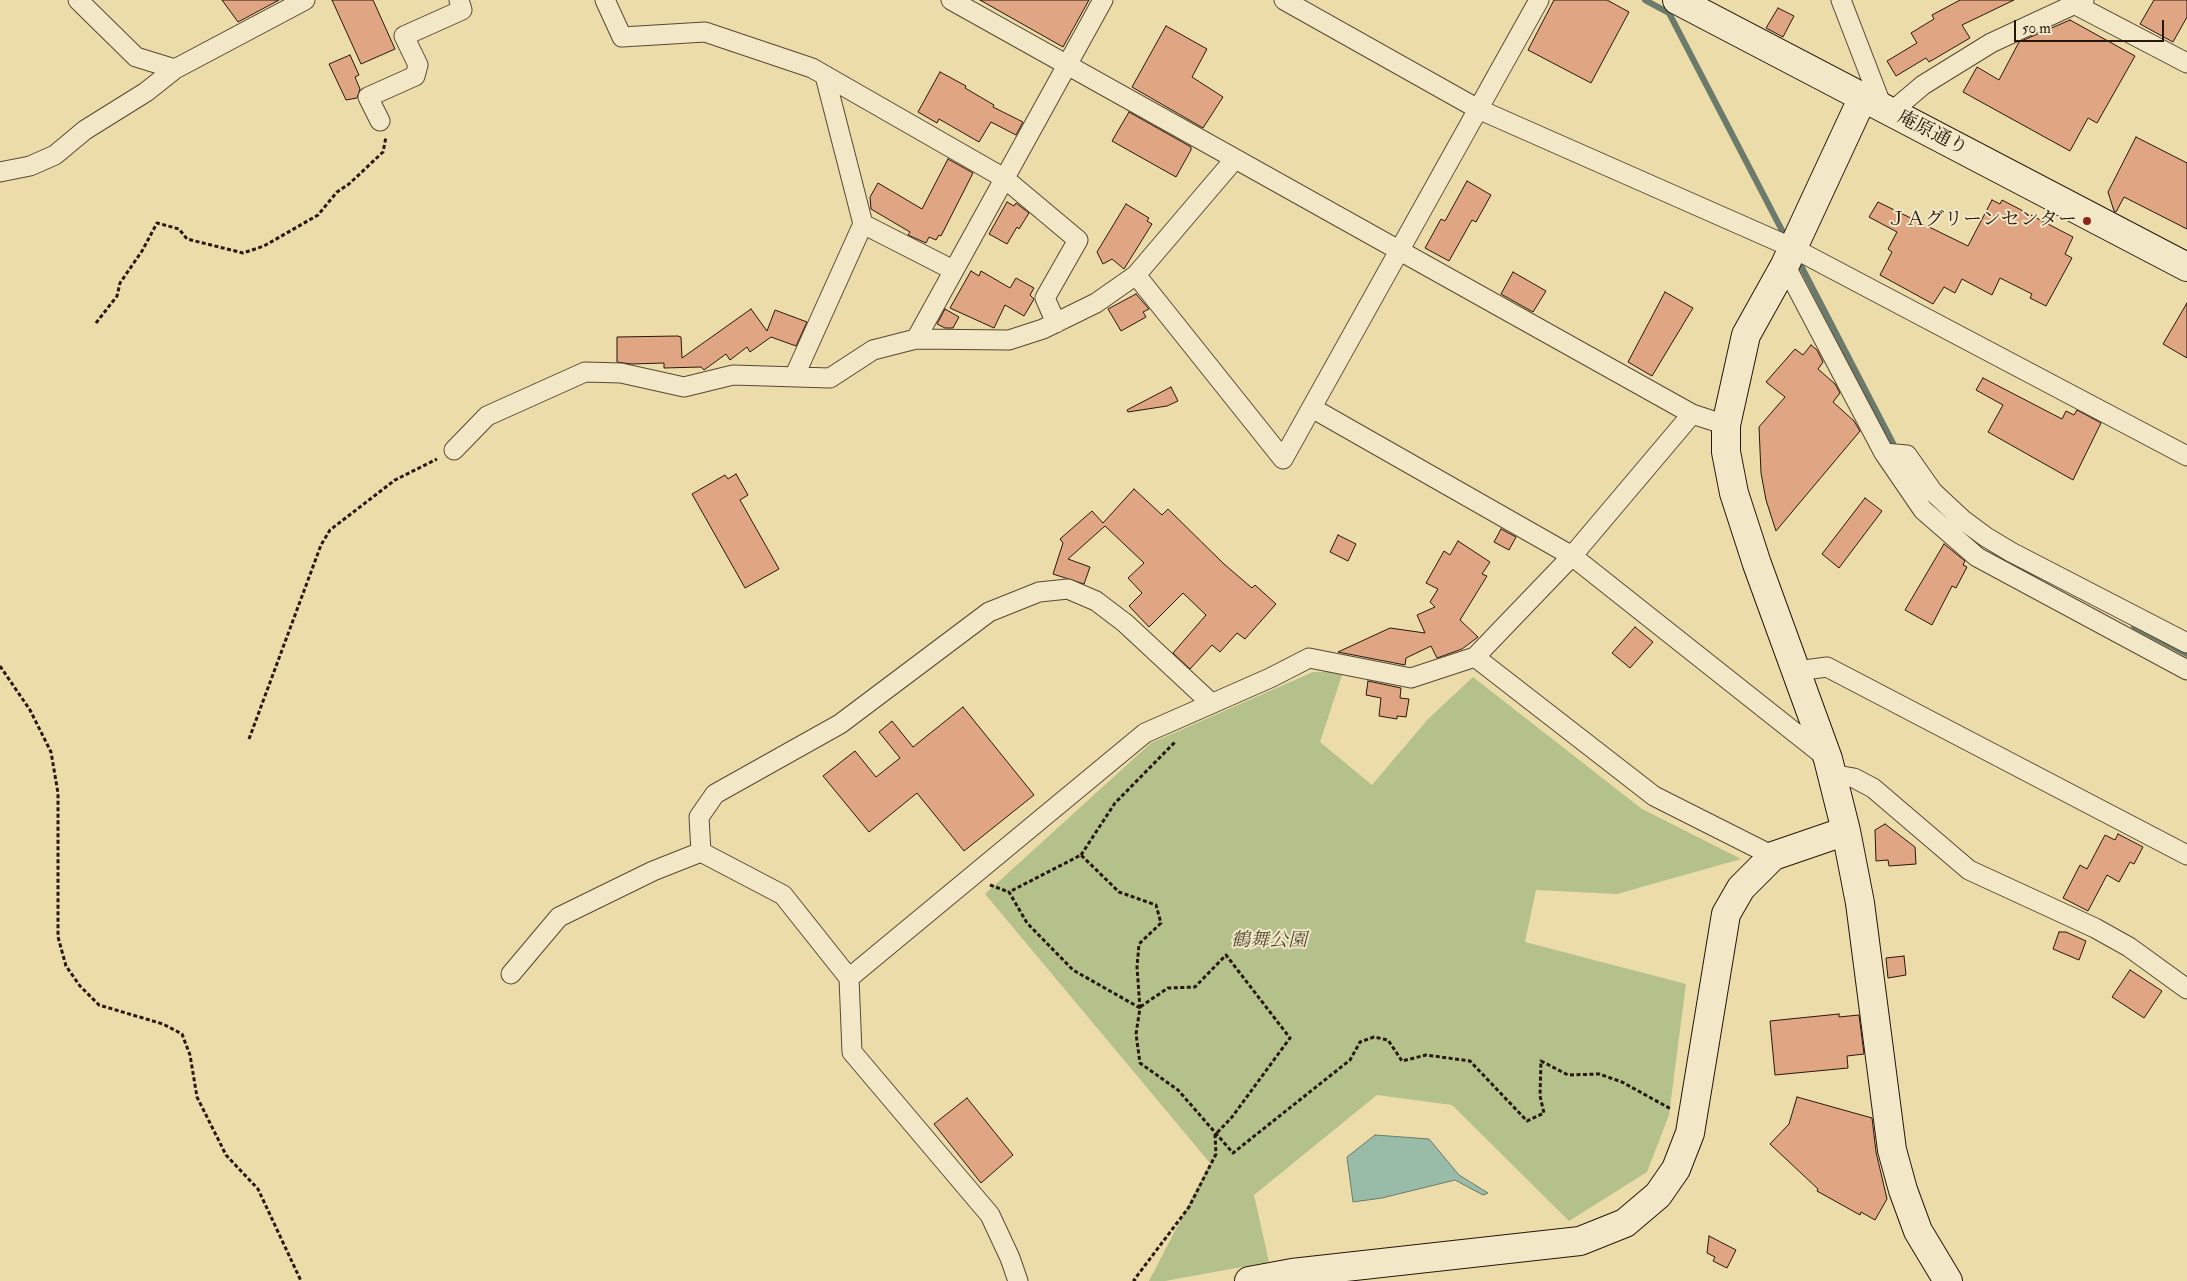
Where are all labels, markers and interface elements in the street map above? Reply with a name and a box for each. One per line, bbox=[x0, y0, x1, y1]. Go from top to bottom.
scale bar bbox=[2017, 10, 2167, 42]
text: 50 m bbox=[2022, 19, 2051, 38]
street label: 庵原通り bbox=[1893, 107, 1971, 161]
place label: ＪＡグリーンセンター bbox=[1887, 210, 2077, 232]
marker: ＪＡグリーンセンター bbox=[2081, 215, 2093, 227]
park label: 鶴舞公園 bbox=[1231, 931, 1307, 953]

